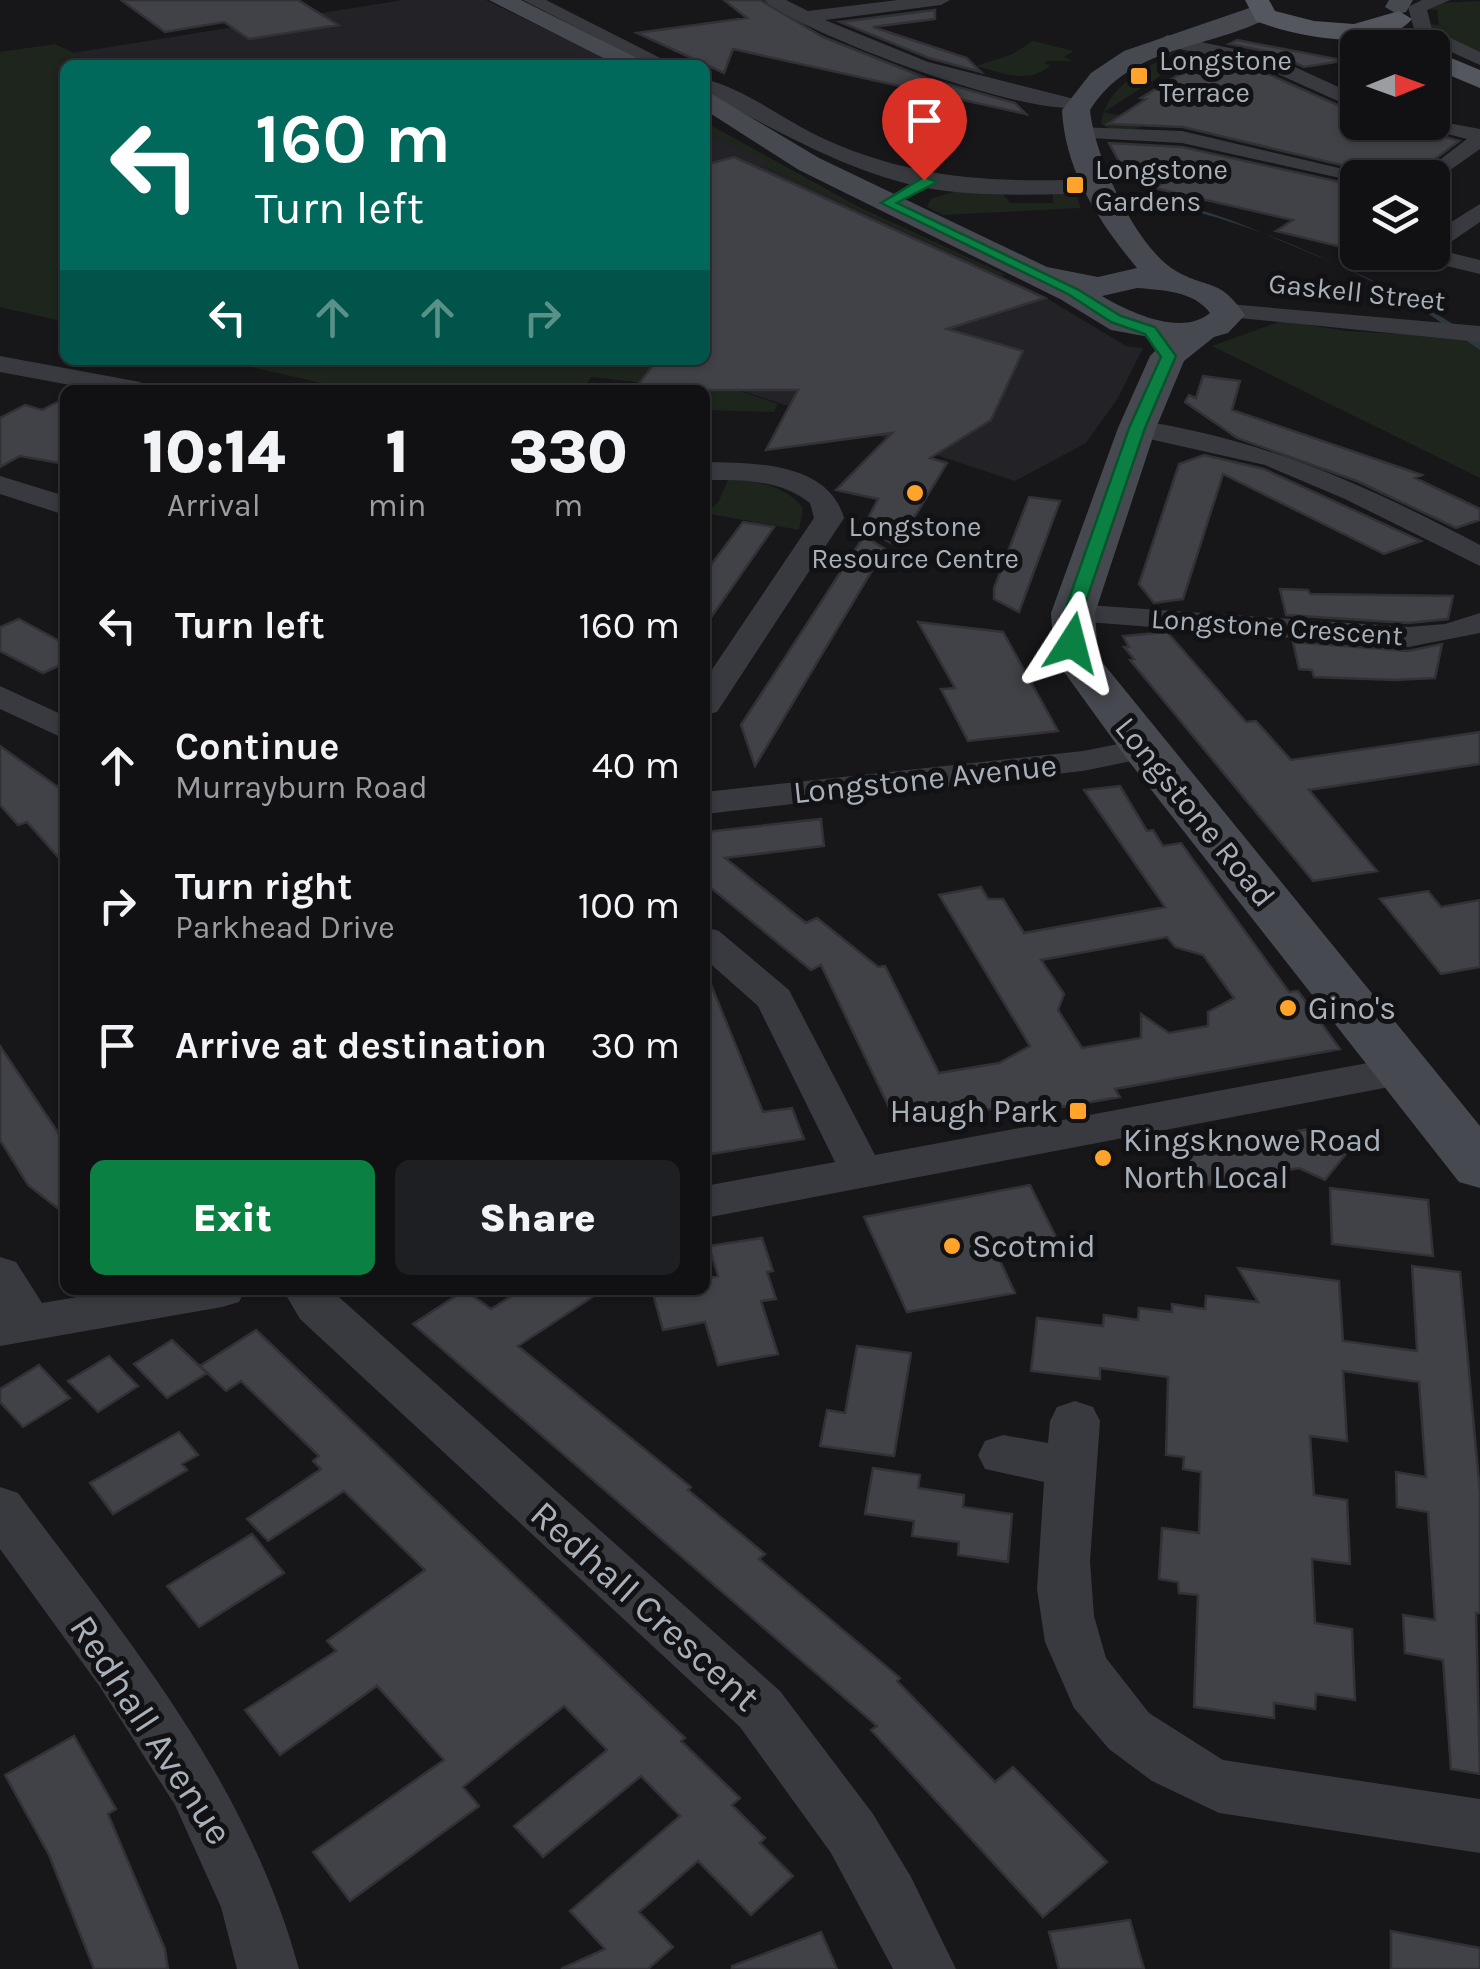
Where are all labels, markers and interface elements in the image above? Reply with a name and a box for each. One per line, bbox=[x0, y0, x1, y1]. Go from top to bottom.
north arrow bbox=[1340, 30, 1450, 140]
map controls bbox=[1340, 30, 1450, 270]
place label: Longstone Terrace bbox=[1159, 44, 1292, 109]
marker: Longstone Terrace bbox=[1128, 65, 1150, 87]
pin bbox=[882, 78, 967, 181]
icon: arrive bbox=[897, 93, 952, 148]
text: 160 m bbox=[255, 98, 451, 180]
icon: left bbox=[90, 100, 220, 230]
place label: Longstone Gardens bbox=[1095, 153, 1228, 218]
button: layers bbox=[1340, 160, 1450, 270]
marker: Longstone Gardens bbox=[1064, 174, 1086, 196]
text: Turn left bbox=[255, 182, 424, 234]
street label: Gaskell Street bbox=[1267, 266, 1447, 318]
icon: left bbox=[200, 290, 255, 345]
icon: ahead bbox=[305, 290, 360, 345]
icon: ahead bbox=[410, 290, 465, 345]
icon: right bbox=[515, 290, 570, 345]
text: 10:14 bbox=[142, 417, 285, 487]
text: 1 bbox=[386, 417, 409, 487]
text: 330 bbox=[509, 417, 628, 487]
marker: Longstone Resource Centre bbox=[904, 482, 926, 504]
text: Arrival bbox=[167, 487, 261, 524]
text: min bbox=[368, 487, 426, 524]
text: m bbox=[553, 487, 583, 524]
place label: Longstone Resource Centre bbox=[811, 510, 1019, 575]
position arrow bbox=[1020, 591, 1124, 695]
icon: left bbox=[90, 598, 145, 653]
street label: Longstone Crescent bbox=[1150, 602, 1404, 652]
text: Turn left bbox=[175, 603, 325, 648]
text: 160 m bbox=[579, 603, 680, 648]
street label: Longstone Road bbox=[1107, 710, 1283, 914]
text: Continue bbox=[175, 724, 339, 769]
icon: ahead bbox=[90, 738, 145, 793]
text: 40 m bbox=[592, 743, 680, 788]
street label: Longstone Avenue bbox=[791, 747, 1059, 811]
text: Murrayburn Road bbox=[175, 769, 428, 806]
text: Turn right bbox=[175, 864, 352, 909]
icon: right bbox=[90, 878, 145, 933]
text: 100 m bbox=[578, 883, 680, 928]
text: Parkhead Drive bbox=[175, 909, 395, 946]
place label: Gino's bbox=[1308, 990, 1396, 1027]
marker: Gino's bbox=[1277, 997, 1299, 1019]
icon: arrive bbox=[90, 1018, 145, 1073]
text: Arrive at destination bbox=[175, 1023, 547, 1068]
text: 30 m bbox=[590, 1023, 680, 1068]
place label: Haugh Park bbox=[890, 1093, 1058, 1130]
marker: Haugh Park bbox=[1067, 1100, 1089, 1122]
place label: Kingsknowe Road North Local bbox=[1123, 1122, 1382, 1196]
marker: Kingsknowe Road North Local bbox=[1092, 1147, 1114, 1169]
button: Exit bbox=[90, 1160, 375, 1275]
button: Share bbox=[395, 1160, 680, 1275]
place label: Scotmid bbox=[972, 1228, 1096, 1265]
marker: Scotmid bbox=[941, 1235, 963, 1257]
street label: Redhall Crescent bbox=[521, 1491, 769, 1721]
street label: Redhall Avenue bbox=[60, 1607, 242, 1853]

